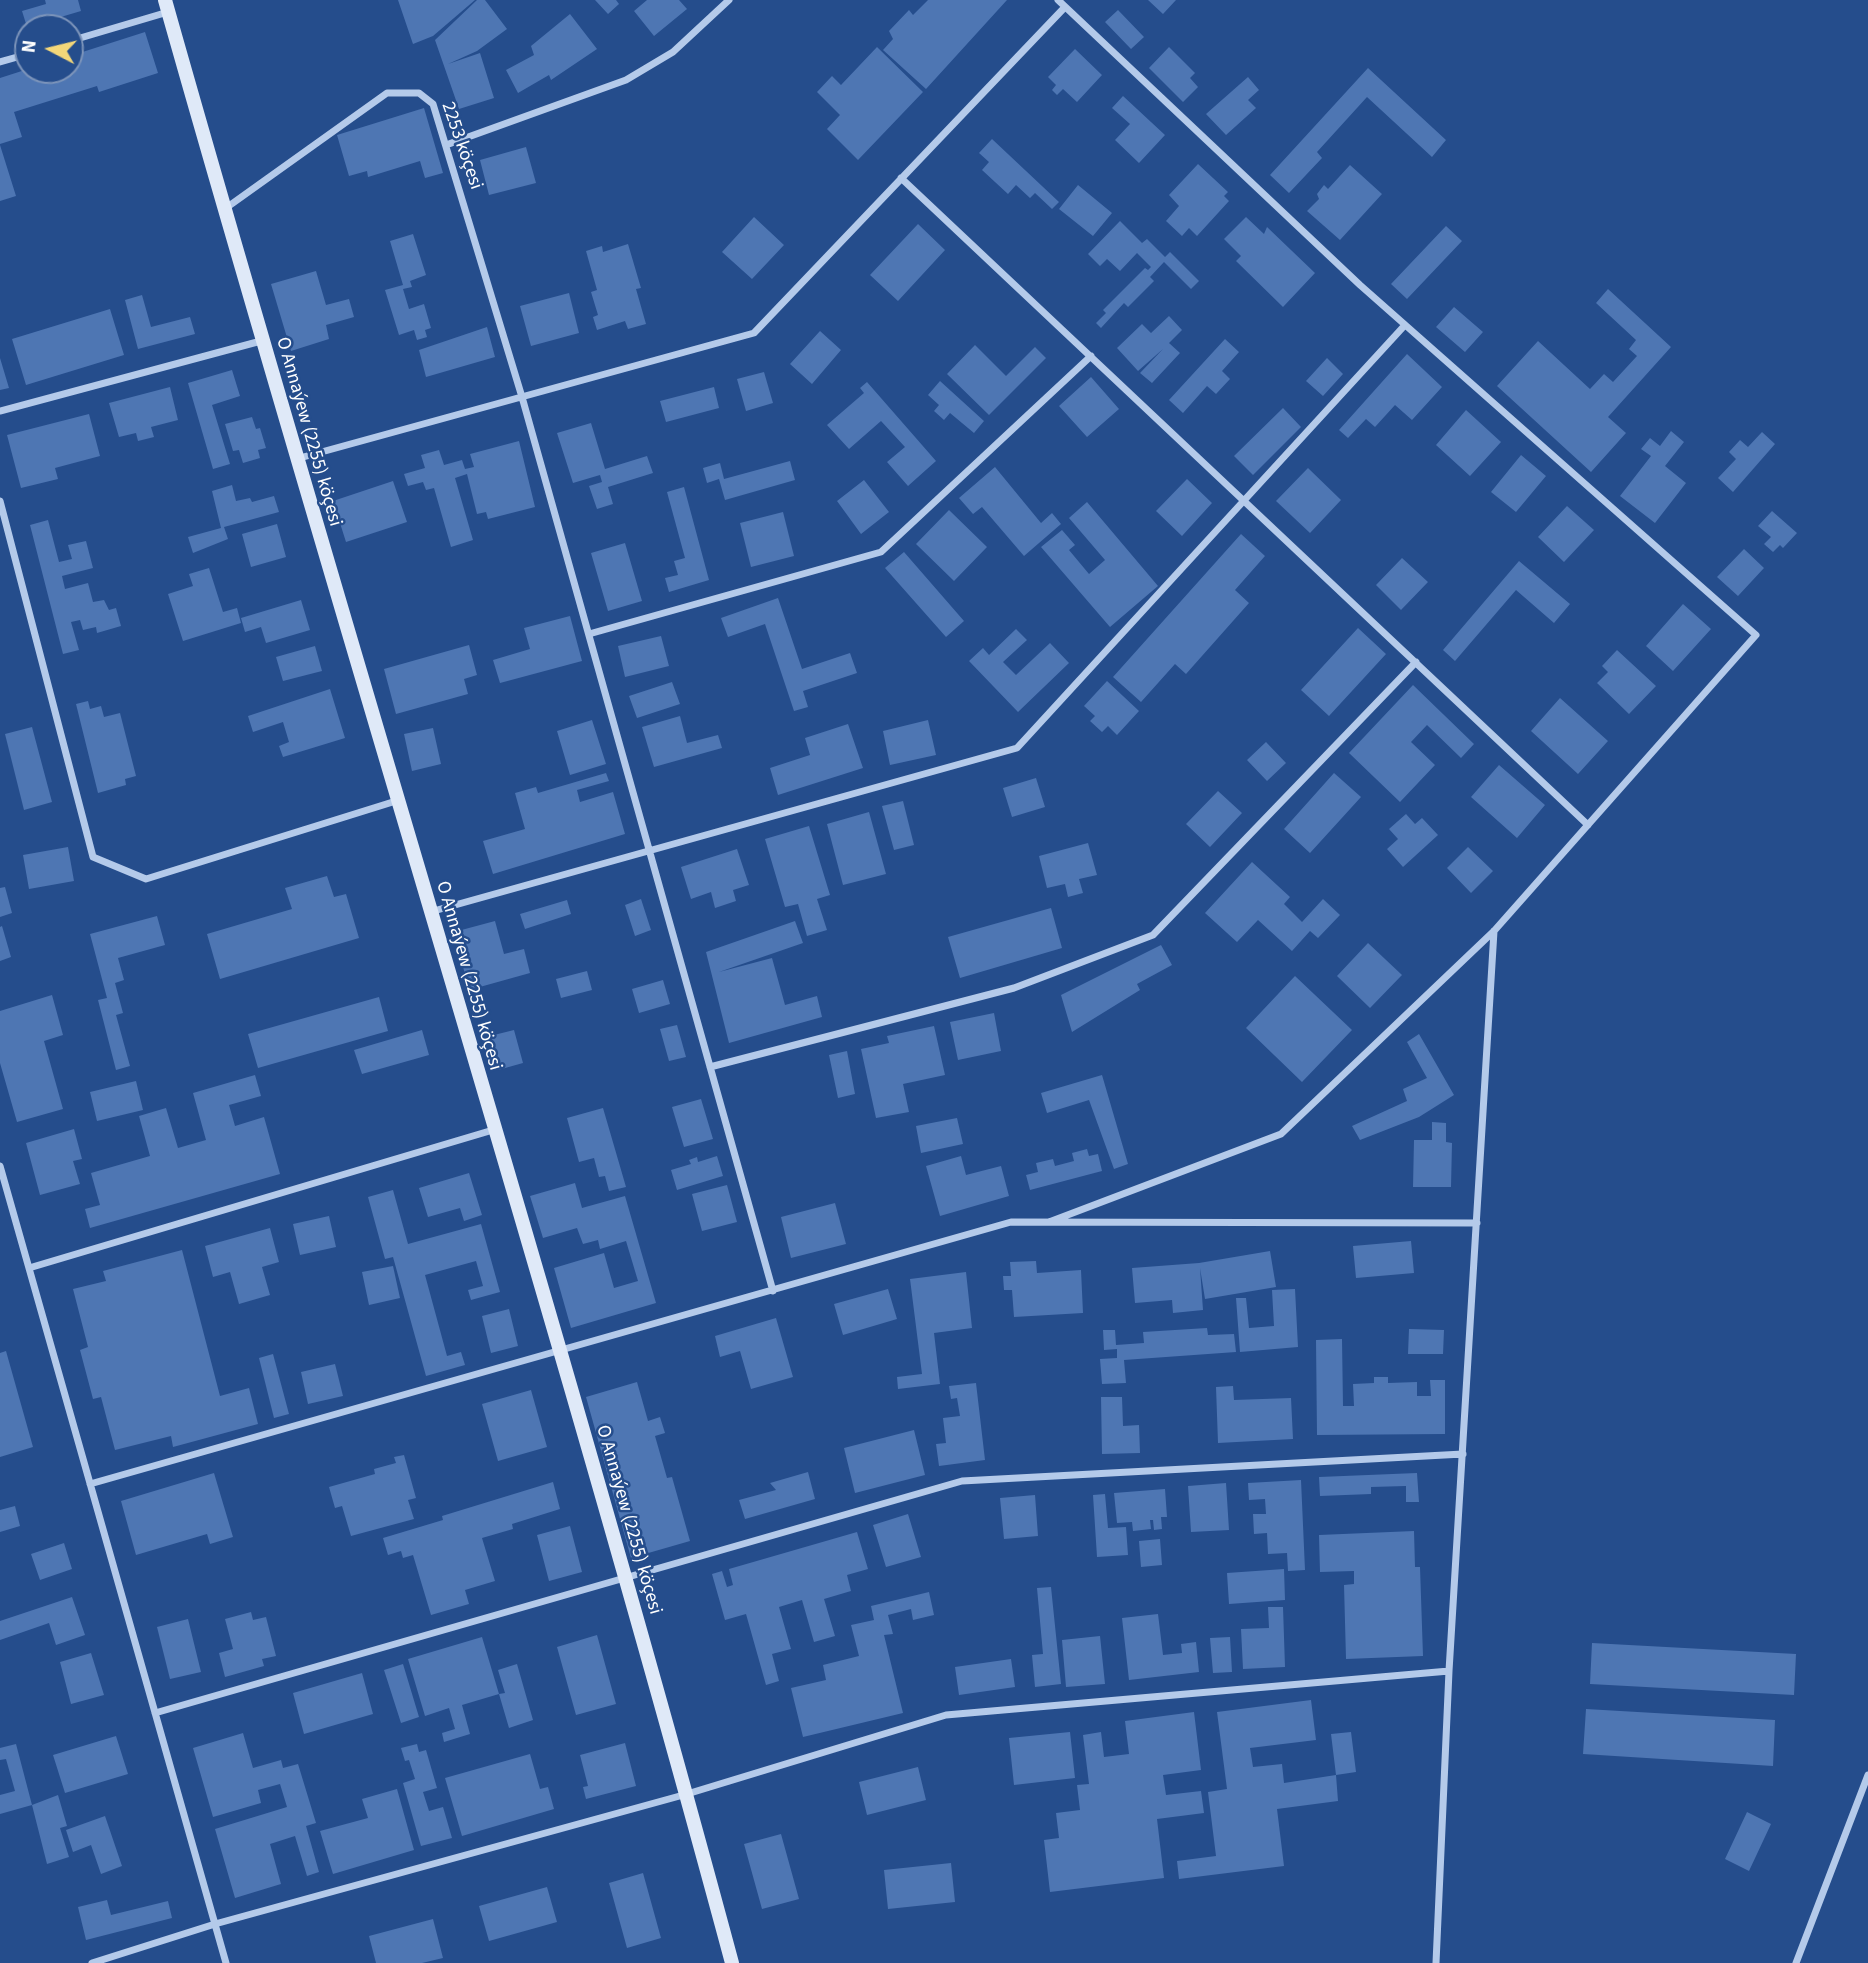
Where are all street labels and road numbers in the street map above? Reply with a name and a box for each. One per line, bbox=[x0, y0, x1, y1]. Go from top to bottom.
street label: 2253 köçesi bbox=[435, 99, 487, 193]
street label: O Annaýew (2255) köçesi bbox=[270, 335, 346, 529]
street label: O Annaýew (2255) köçesi bbox=[430, 879, 506, 1073]
street label: O Annaýew (2255) köçesi bbox=[590, 1423, 666, 1617]

